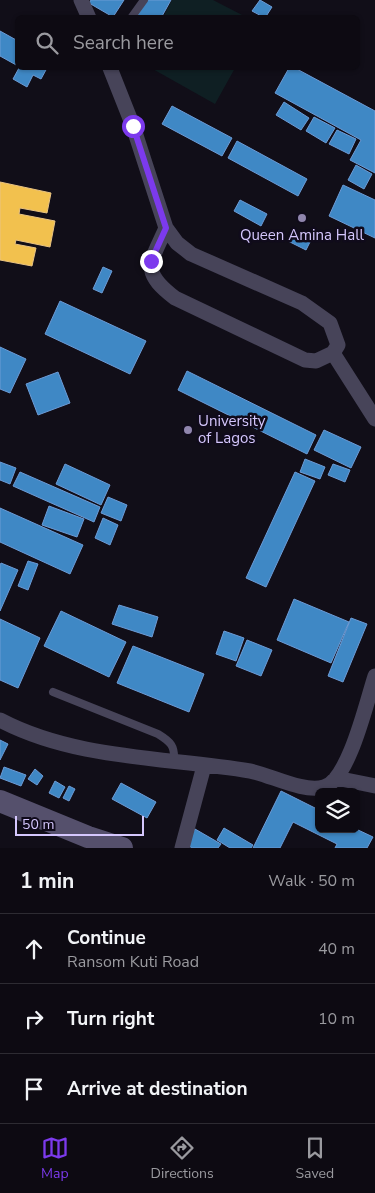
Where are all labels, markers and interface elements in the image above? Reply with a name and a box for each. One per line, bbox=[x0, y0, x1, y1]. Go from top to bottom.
search box bbox=[15, 15, 360, 70]
icon: search bbox=[33, 29, 61, 57]
text: Search here bbox=[73, 30, 174, 56]
route start bbox=[122, 115, 145, 138]
marker: Queen Amina Hall bbox=[296, 212, 308, 224]
place label: Queen Amina Hall bbox=[240, 225, 365, 245]
route end bbox=[140, 250, 163, 273]
place label: University of Lagos bbox=[198, 411, 266, 448]
marker: University of Lagos bbox=[182, 424, 194, 436]
map controls bbox=[315, 788, 360, 833]
button: layers bbox=[315, 788, 360, 833]
scale bar bbox=[15, 813, 144, 836]
text: 50 m bbox=[22, 815, 54, 834]
text: 1 min bbox=[20, 867, 74, 895]
text: Walk · 50 m bbox=[268, 870, 355, 892]
text: Continue bbox=[67, 925, 146, 951]
icon: ahead bbox=[20, 935, 48, 963]
text: 40 m bbox=[318, 938, 355, 960]
text: Ransom Kuti Road bbox=[67, 951, 199, 973]
icon: right bbox=[20, 1005, 48, 1033]
text: Turn right bbox=[67, 1006, 154, 1032]
text: 10 m bbox=[318, 1008, 355, 1030]
icon: arrive bbox=[20, 1075, 48, 1103]
text: Arrive at destination bbox=[67, 1076, 248, 1102]
tab: Map bbox=[41, 1134, 69, 1183]
tab: Directions bbox=[151, 1134, 214, 1183]
tab: Saved bbox=[295, 1134, 334, 1183]

